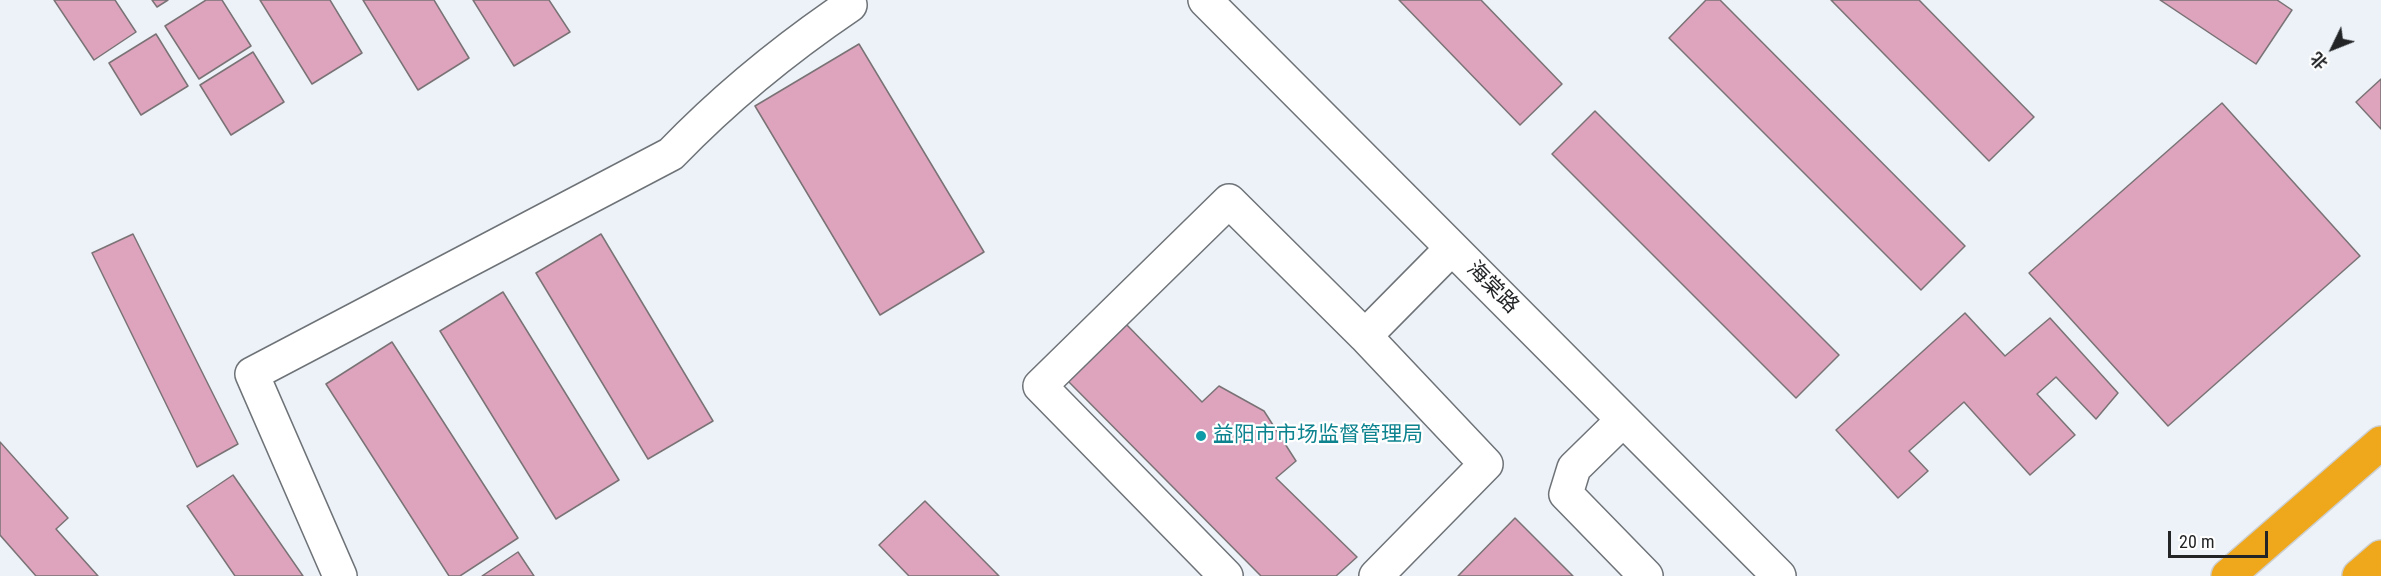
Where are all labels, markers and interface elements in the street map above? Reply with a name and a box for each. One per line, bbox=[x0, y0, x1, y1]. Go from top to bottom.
north arrow bbox=[2303, 18, 2363, 78]
text: 北 bbox=[2307, 48, 2332, 73]
street label: 海棠路 bbox=[1461, 257, 1523, 319]
place label: 益阳市市场监督管理局 bbox=[1213, 423, 1423, 449]
marker: 益阳市市场监督管理局 bbox=[1194, 429, 1208, 443]
scale bar bbox=[2171, 519, 2272, 557]
text: 20 m bbox=[2179, 531, 2214, 552]

